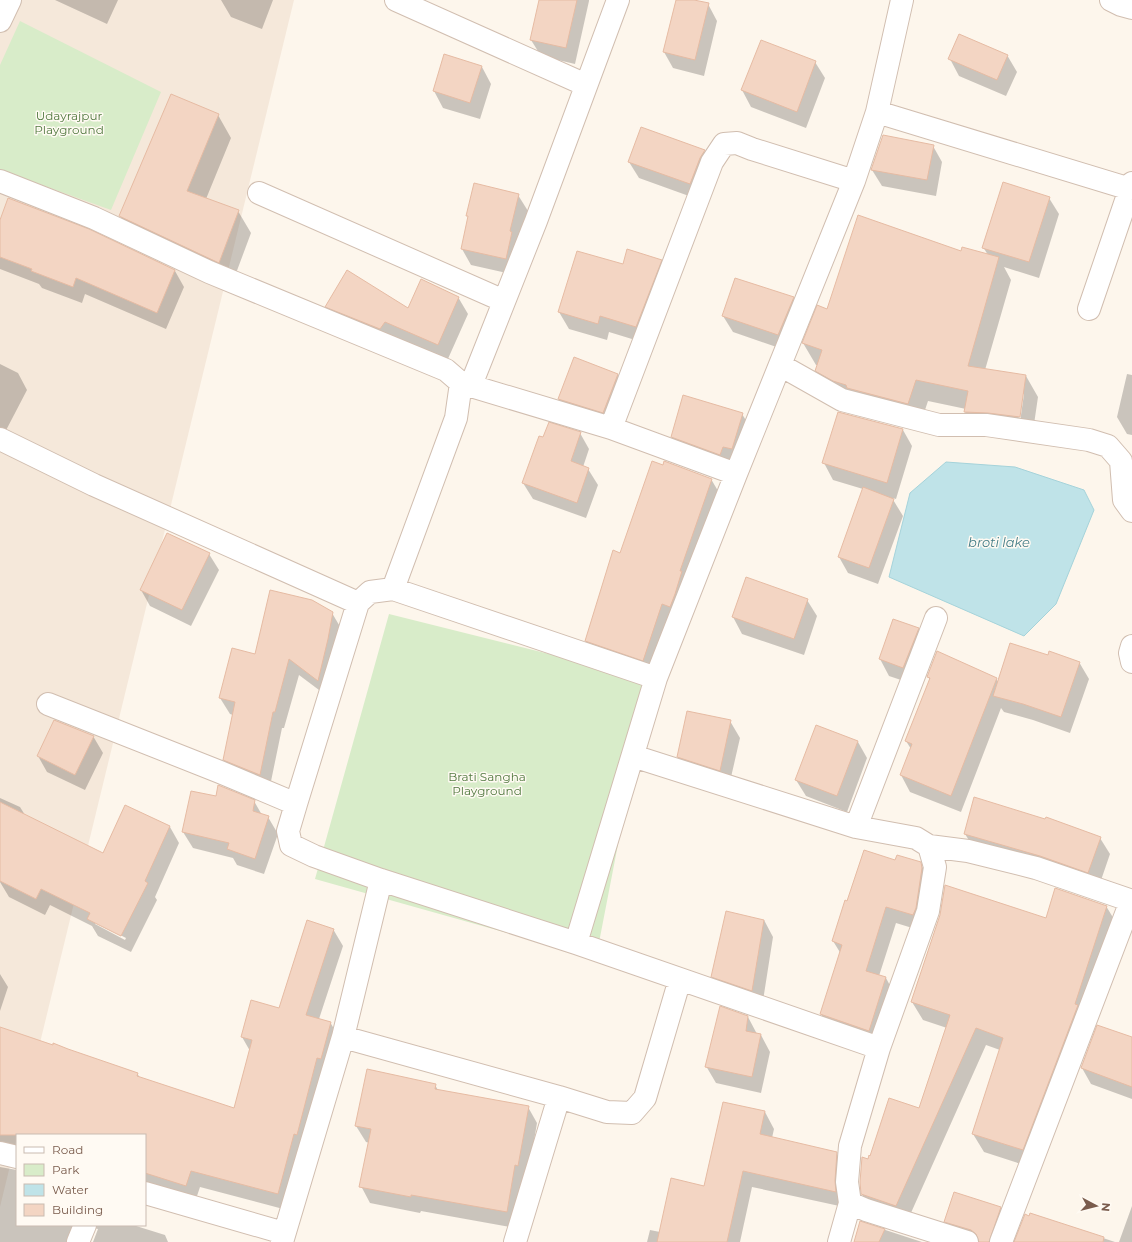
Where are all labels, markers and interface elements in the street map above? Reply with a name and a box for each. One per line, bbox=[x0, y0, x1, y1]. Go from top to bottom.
park label: Udayrajpur Playground bbox=[34, 108, 104, 137]
water label: broti lake bbox=[968, 534, 1030, 550]
park label: Brati Sangha Playground bbox=[448, 769, 526, 798]
legend bbox=[16, 1134, 146, 1226]
text: Road bbox=[52, 1142, 83, 1157]
text: Park bbox=[52, 1162, 80, 1177]
text: Water bbox=[52, 1182, 89, 1197]
north arrow bbox=[1076, 1186, 1116, 1226]
text: Building bbox=[52, 1202, 103, 1217]
text: N bbox=[1098, 1202, 1113, 1212]

